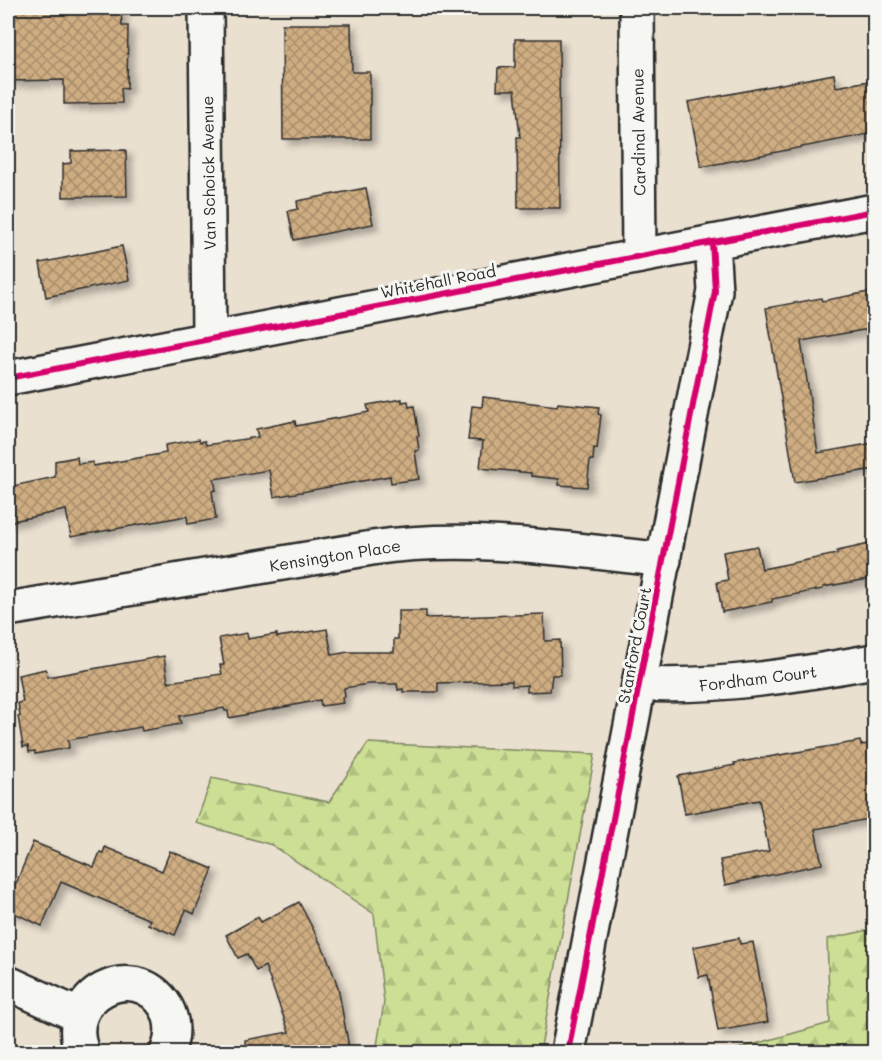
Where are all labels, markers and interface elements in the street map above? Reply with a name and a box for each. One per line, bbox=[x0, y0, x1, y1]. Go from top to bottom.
street label: Cardinal Avenue bbox=[626, 68, 650, 196]
street label: Van Schoick Avenue bbox=[196, 96, 220, 250]
street label: Whitehall Road bbox=[379, 260, 497, 302]
street label: Kensington Place bbox=[268, 534, 402, 576]
street label: Stanford Court bbox=[612, 585, 656, 705]
street label: Fordham Court bbox=[698, 660, 818, 696]

